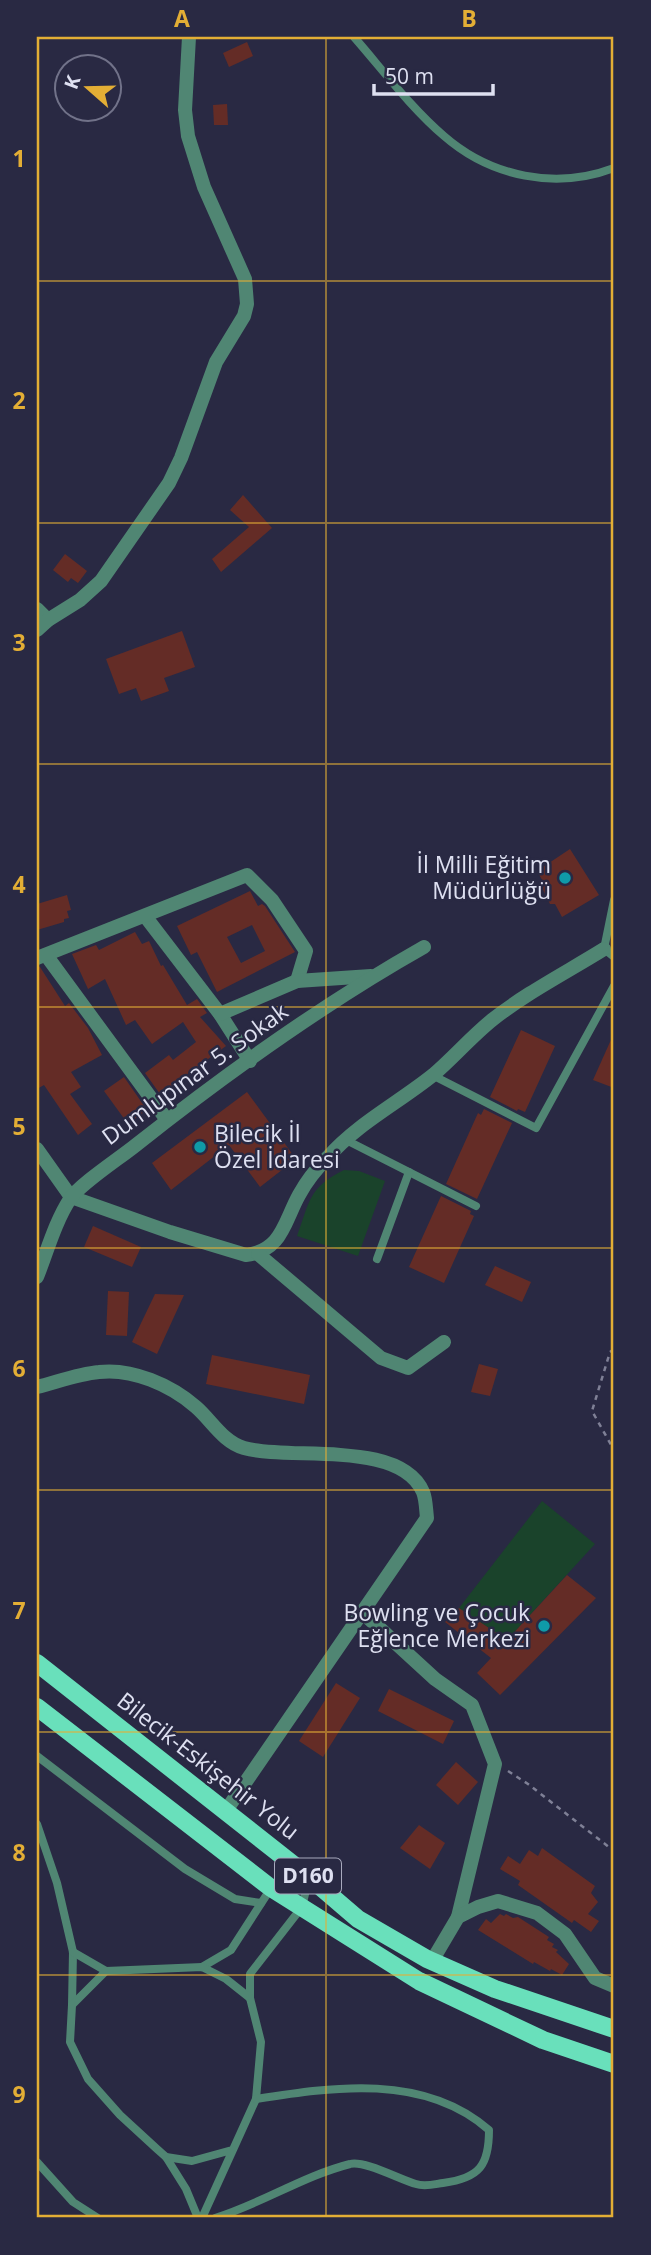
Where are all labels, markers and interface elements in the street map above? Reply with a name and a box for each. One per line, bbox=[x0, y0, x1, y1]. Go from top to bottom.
text: A bbox=[174, 2, 190, 34]
text: B bbox=[461, 2, 477, 34]
north arrow bbox=[52, 52, 122, 122]
scale bar bbox=[374, 52, 494, 96]
text: 50 m bbox=[385, 62, 434, 90]
text: K bbox=[58, 71, 87, 93]
text: 1 bbox=[12, 142, 26, 174]
text: 2 bbox=[12, 384, 26, 416]
text: 3 bbox=[12, 626, 26, 658]
place label: İl Milli Eğitim Müdürlüğü bbox=[417, 848, 551, 906]
text: 4 bbox=[12, 868, 26, 900]
marker: İl Milli Eğitim Müdürlüğü bbox=[557, 870, 573, 886]
street label: Dumlupınar 5. Sokak bbox=[95, 995, 294, 1152]
text: 5 bbox=[12, 1110, 26, 1142]
place label: Bilecik İl Özel İdaresi bbox=[214, 1117, 340, 1175]
marker: Bilecik İl Özel İdaresi bbox=[192, 1139, 208, 1155]
text: 6 bbox=[12, 1352, 26, 1384]
text: 7 bbox=[12, 1594, 26, 1626]
place label: Bowling ve Çocuk Eğlence Merkezi bbox=[343, 1596, 530, 1654]
marker: Bowling ve Çocuk Eğlence Merkezi bbox=[536, 1618, 552, 1634]
street label: Bilecik-Eskişehir Yolu bbox=[111, 1684, 306, 1846]
text: 8 bbox=[12, 1836, 26, 1868]
road number: D160 bbox=[275, 1858, 341, 1894]
text: 9 bbox=[12, 2078, 26, 2110]

